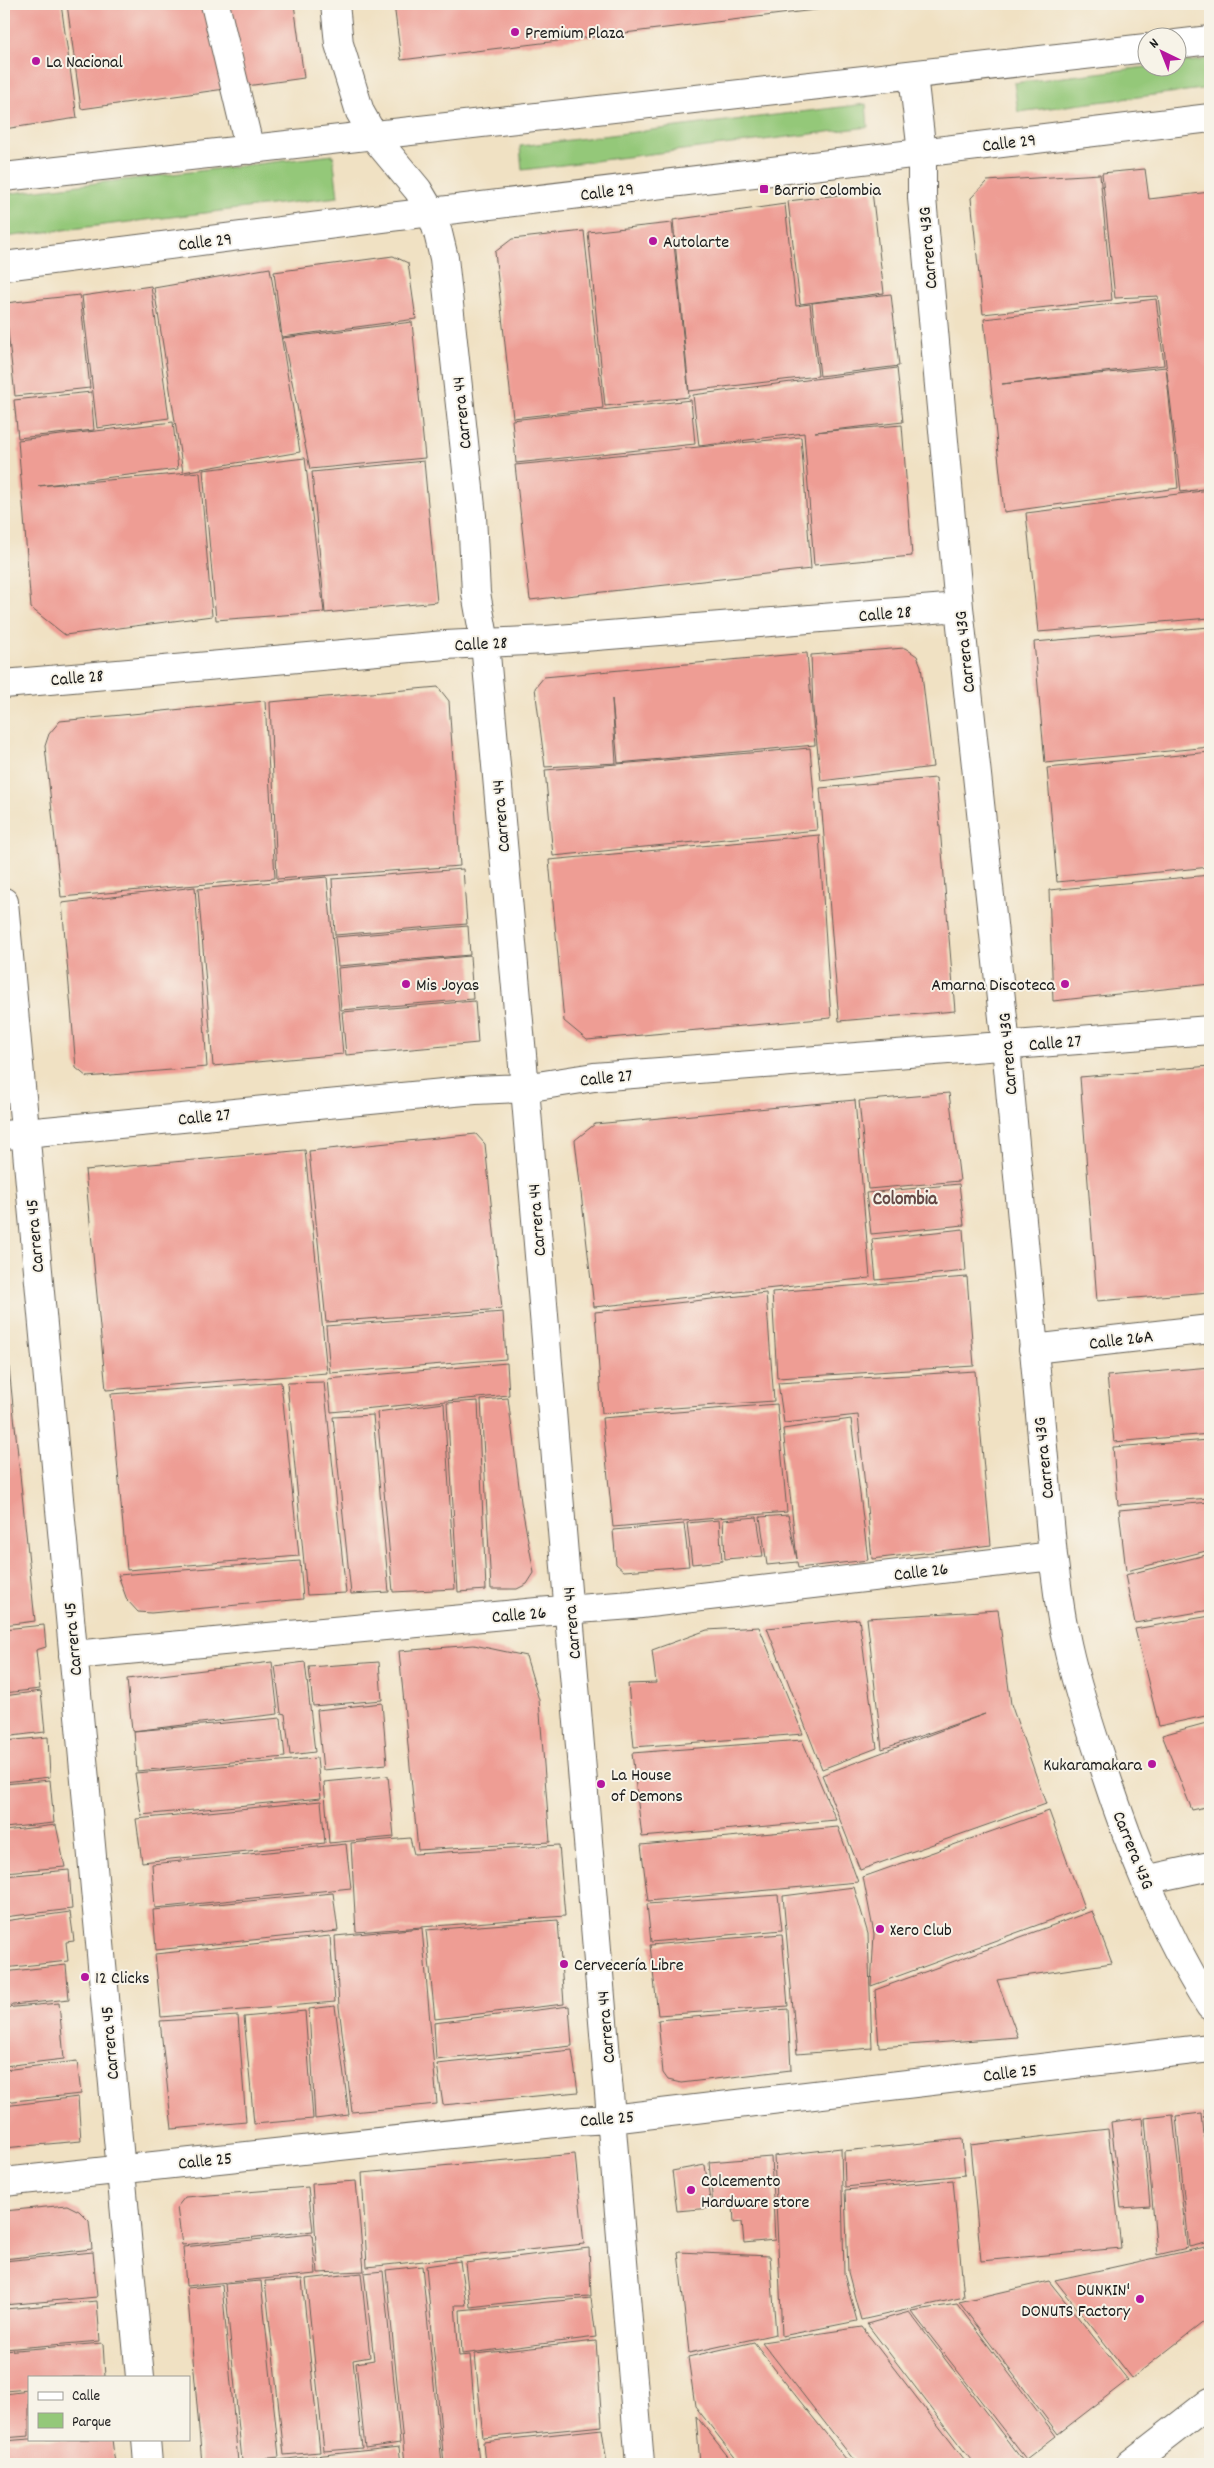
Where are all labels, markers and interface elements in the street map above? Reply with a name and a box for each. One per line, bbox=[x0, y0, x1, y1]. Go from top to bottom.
place label: Premium Plaza bbox=[525, 22, 624, 47]
marker: Premium Plaza bbox=[509, 26, 521, 38]
north arrow bbox=[1136, 28, 1186, 78]
text: N bbox=[1145, 34, 1164, 54]
place label: La Nacional bbox=[46, 51, 124, 76]
marker: La Nacional bbox=[30, 55, 42, 67]
street label: Calle 29 bbox=[981, 129, 1038, 160]
street label: Calle 29 bbox=[579, 178, 636, 209]
place label: Barrio Colombia bbox=[774, 179, 881, 204]
marker: Barrio Colombia bbox=[758, 183, 770, 195]
street label: Carrera 43G bbox=[913, 206, 946, 290]
street label: Calle 29 bbox=[177, 228, 234, 259]
place label: Autolarte bbox=[663, 231, 729, 256]
marker: Autolarte bbox=[647, 235, 659, 247]
street label: Carrera 44 bbox=[447, 375, 480, 450]
street label: Calle 28 bbox=[858, 601, 913, 630]
street label: Carrera 43G bbox=[950, 609, 983, 694]
street label: Calle 28 bbox=[454, 632, 508, 659]
street label: Calle 28 bbox=[50, 665, 105, 694]
street label: Carrera 44 bbox=[487, 778, 518, 853]
place label: Mis Joyas bbox=[416, 974, 479, 999]
place label: Amarna Discoteca bbox=[931, 974, 1056, 999]
marker: Mis Joyas bbox=[400, 978, 412, 990]
marker: Amarna Discoteca bbox=[1059, 978, 1071, 990]
street label: Carrera 43G bbox=[993, 1012, 1026, 1096]
street label: Calle 27 bbox=[1028, 1030, 1083, 1059]
street label: Calle 27 bbox=[579, 1064, 634, 1095]
street label: Calle 27 bbox=[177, 1103, 232, 1134]
street label: Carrera 44 bbox=[523, 1182, 554, 1257]
district label: Colombia bbox=[873, 1187, 938, 1214]
street label: Carrera 45 bbox=[21, 1198, 52, 1274]
street label: Calle 26A bbox=[1088, 1325, 1155, 1358]
street label: Carrera 43G bbox=[1029, 1415, 1062, 1500]
street label: Calle 26 bbox=[893, 1558, 950, 1589]
street label: Carrera 44 bbox=[558, 1585, 589, 1660]
street label: Carrera 45 bbox=[59, 1601, 90, 1677]
street label: Calle 26 bbox=[491, 1602, 548, 1631]
place label: Kukaramakara bbox=[1043, 1754, 1143, 1779]
marker: Kukaramakara bbox=[1146, 1758, 1158, 1770]
place label: La House of Demons bbox=[611, 1764, 683, 1810]
marker: La House of Demons bbox=[595, 1778, 607, 1790]
street label: Carrera 43G bbox=[1105, 1808, 1159, 1894]
place label: Xero Club bbox=[890, 1919, 952, 1944]
marker: Xero Club bbox=[874, 1923, 886, 1935]
place label: Cervecería Libre bbox=[574, 1954, 684, 1979]
marker: Cervecería Libre bbox=[558, 1958, 570, 1970]
place label: 12 Clicks bbox=[95, 1967, 150, 1992]
marker: 12 Clicks bbox=[79, 1971, 91, 1983]
street label: Carrera 44 bbox=[592, 1989, 623, 2064]
street label: Carrera 45 bbox=[96, 2005, 127, 2081]
street label: Calle 25 bbox=[982, 2059, 1039, 2090]
street label: Calle 25 bbox=[579, 2106, 635, 2135]
street label: Calle 25 bbox=[177, 2147, 233, 2178]
place label: Colcemento Hardware store bbox=[701, 2170, 809, 2216]
marker: Colcemento Hardware store bbox=[685, 2184, 697, 2196]
place label: DUNKIN' DONUTS Factory bbox=[1021, 2279, 1131, 2325]
marker: DUNKIN' DONUTS Factory bbox=[1134, 2293, 1146, 2305]
legend bbox=[28, 2376, 190, 2440]
text: Calle bbox=[72, 2386, 101, 2408]
text: Parque bbox=[72, 2412, 112, 2434]

